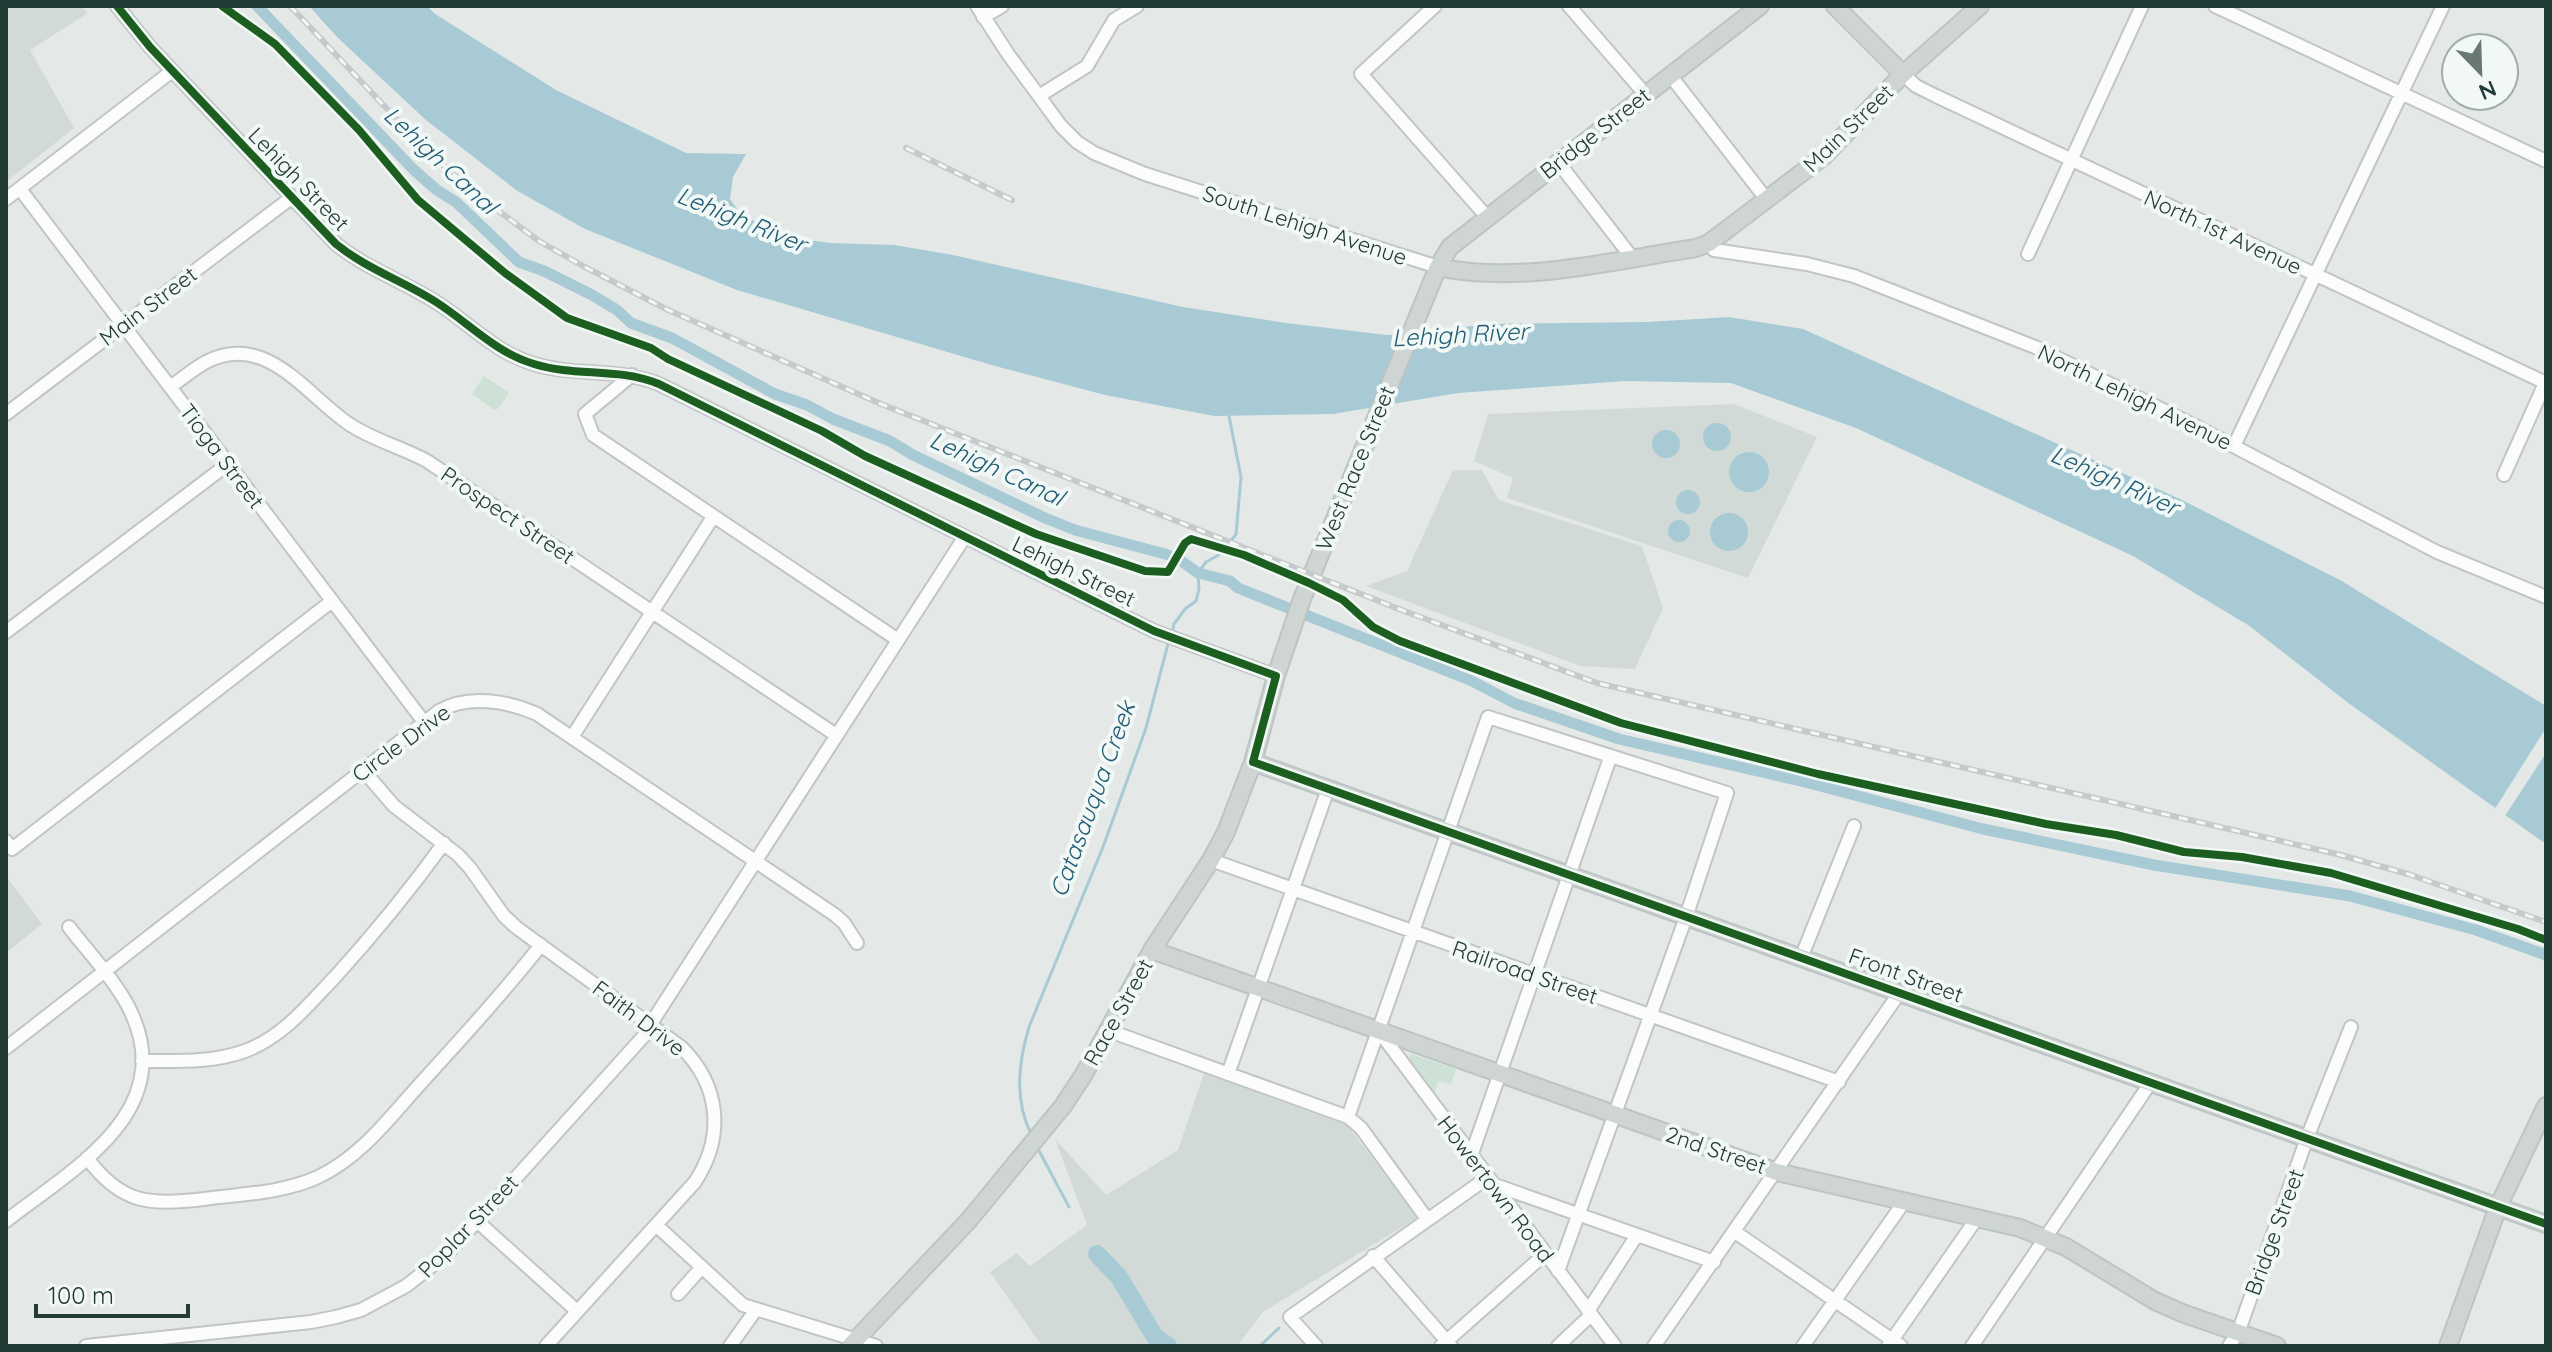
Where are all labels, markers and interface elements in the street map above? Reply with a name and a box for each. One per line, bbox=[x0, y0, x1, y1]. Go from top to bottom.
north arrow bbox=[2440, 32, 2520, 112]
text: N bbox=[2475, 74, 2501, 106]
street label: Main Street bbox=[1797, 78, 1899, 178]
street label: Bridge Street bbox=[1534, 81, 1656, 185]
water label: Lehigh Canal bbox=[378, 100, 506, 222]
street label: Lehigh Street bbox=[242, 121, 356, 237]
water label: Lehigh River bbox=[673, 179, 814, 260]
street label: South Lehigh Avenue bbox=[1199, 179, 1411, 271]
street label: North 1st Avenue bbox=[2140, 183, 2306, 281]
street label: Main Street bbox=[94, 260, 202, 352]
water label: Lehigh River bbox=[1391, 315, 1532, 353]
street label: North Lehigh Avenue bbox=[2033, 338, 2237, 456]
street label: West Race Street bbox=[1309, 382, 1401, 554]
street label: Tioga Street bbox=[173, 398, 271, 514]
water label: Lehigh Canal bbox=[925, 424, 1071, 513]
water label: Lehigh River bbox=[2046, 438, 2186, 523]
street label: Prospect Street bbox=[436, 460, 580, 570]
street label: Lehigh Street bbox=[1008, 529, 1140, 613]
water label: Catasauqua Creek bbox=[1043, 695, 1142, 901]
street label: Circle Drive bbox=[346, 698, 456, 788]
street label: Railroad Street bbox=[1449, 934, 1601, 1010]
street label: Front Street bbox=[1845, 941, 1967, 1009]
street label: Race Street bbox=[1077, 954, 1159, 1070]
street label: Faith Drive bbox=[587, 974, 691, 1062]
street label: Howertown Road bbox=[1432, 1110, 1560, 1268]
street label: 2nd Street bbox=[1662, 1120, 1770, 1180]
street label: Bridge Street bbox=[2238, 1165, 2310, 1299]
street label: Poplar Street bbox=[412, 1169, 524, 1283]
scale bar bbox=[36, 1268, 188, 1318]
text: 100 m bbox=[48, 1280, 114, 1310]

